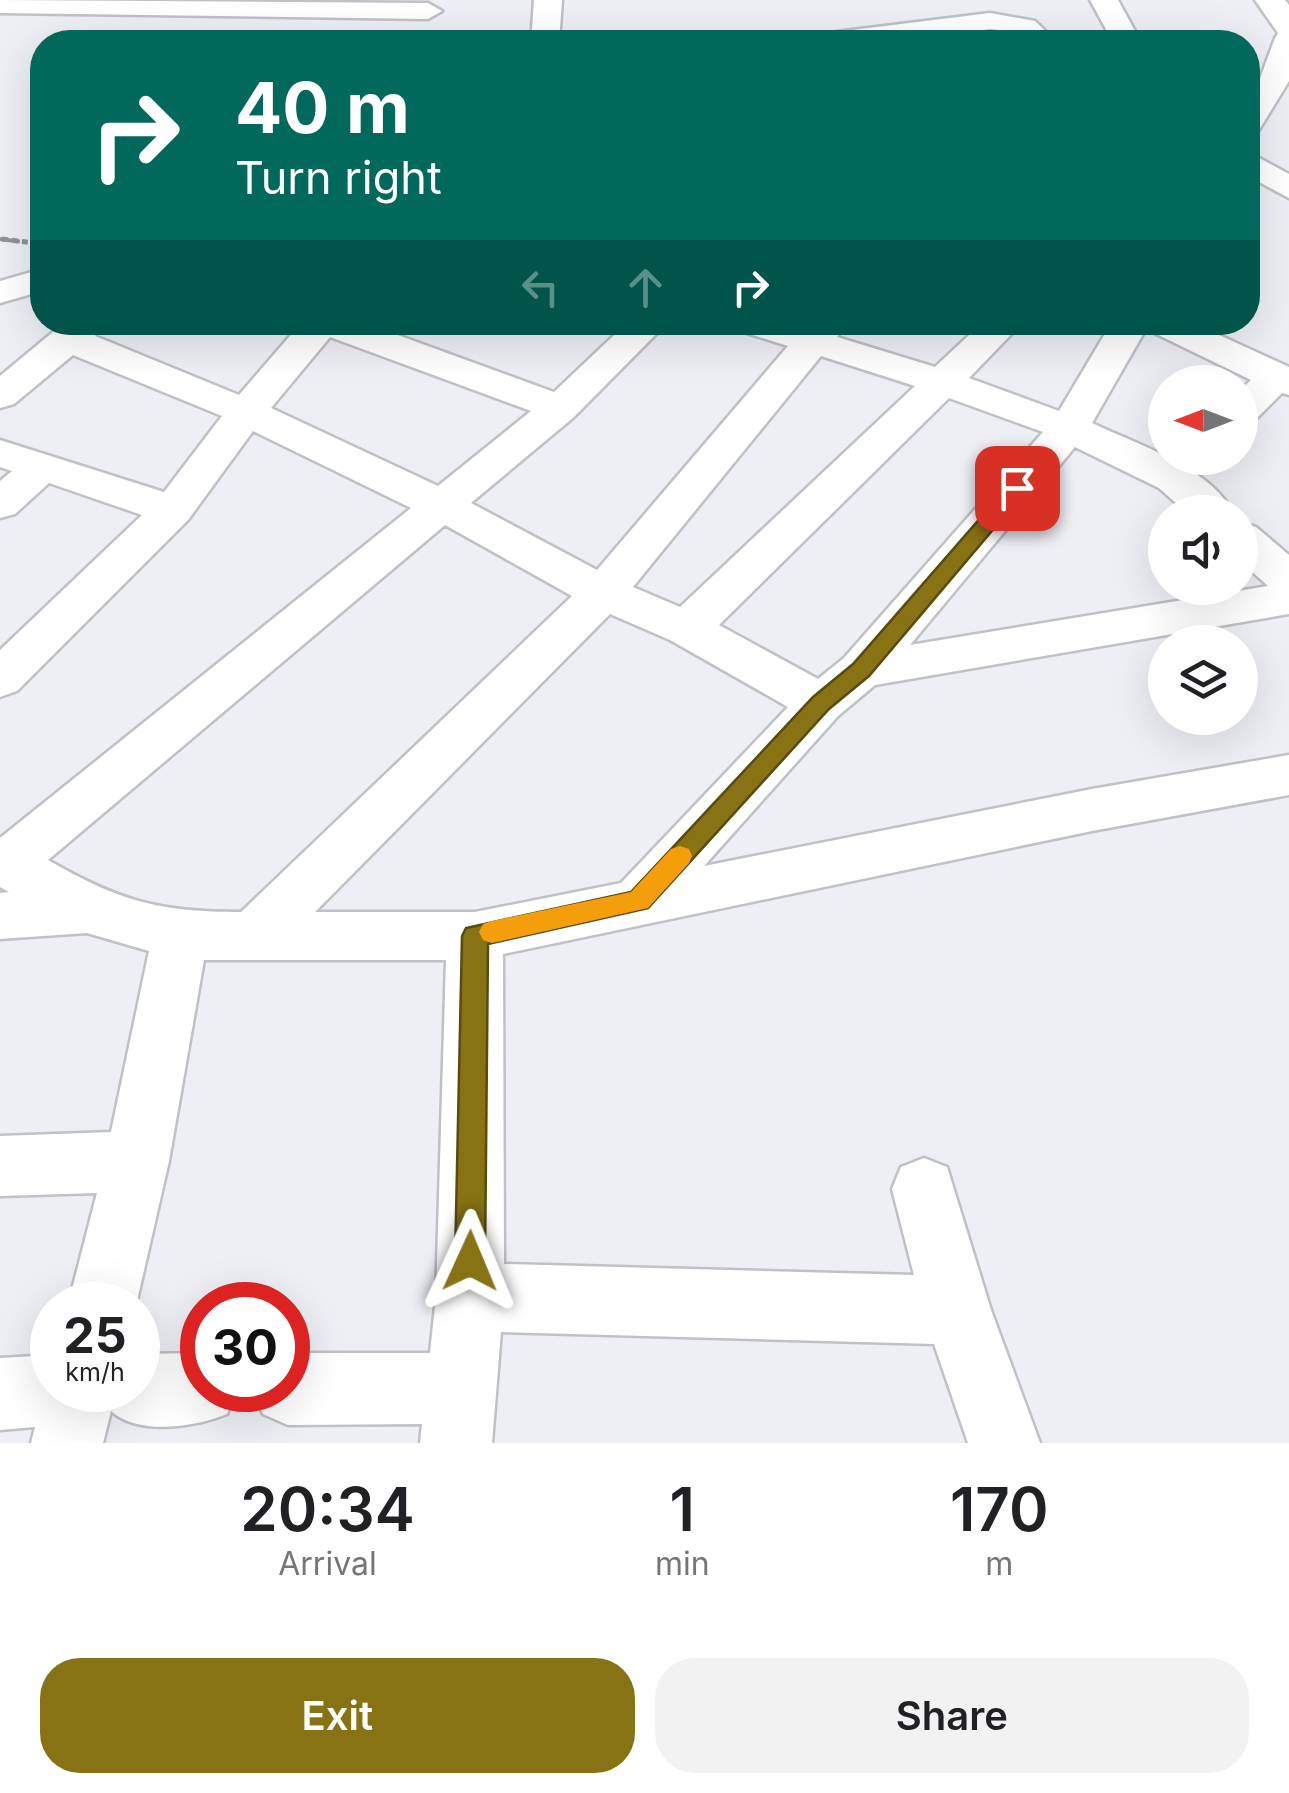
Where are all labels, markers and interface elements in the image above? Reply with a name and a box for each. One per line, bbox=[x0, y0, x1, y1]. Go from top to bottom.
text: 40 m bbox=[235, 65, 410, 150]
icon: right bbox=[70, 70, 200, 200]
text: Turn right bbox=[235, 150, 442, 205]
icon: left bbox=[513, 260, 568, 315]
icon: ahead bbox=[618, 260, 673, 315]
icon: right bbox=[723, 260, 778, 315]
north arrow bbox=[1148, 365, 1258, 475]
map controls bbox=[1148, 365, 1258, 735]
pin bbox=[975, 446, 1060, 531]
icon: arrive bbox=[990, 461, 1045, 516]
button: sound bbox=[1148, 495, 1258, 605]
button: layers bbox=[1148, 625, 1258, 735]
position arrow bbox=[418, 1209, 522, 1313]
speed limit sign: 30 bbox=[180, 1282, 310, 1412]
text: 25 bbox=[63, 1305, 127, 1365]
text: km/h bbox=[65, 1357, 125, 1387]
text: 20:34 bbox=[240, 1473, 415, 1545]
text: 1 bbox=[670, 1473, 695, 1545]
text: 170 bbox=[950, 1473, 1049, 1545]
text: Arrival bbox=[278, 1544, 377, 1583]
text: min bbox=[655, 1544, 710, 1583]
text: m bbox=[985, 1544, 1013, 1583]
button: Exit bbox=[40, 1658, 635, 1773]
button: Share bbox=[655, 1658, 1249, 1773]

